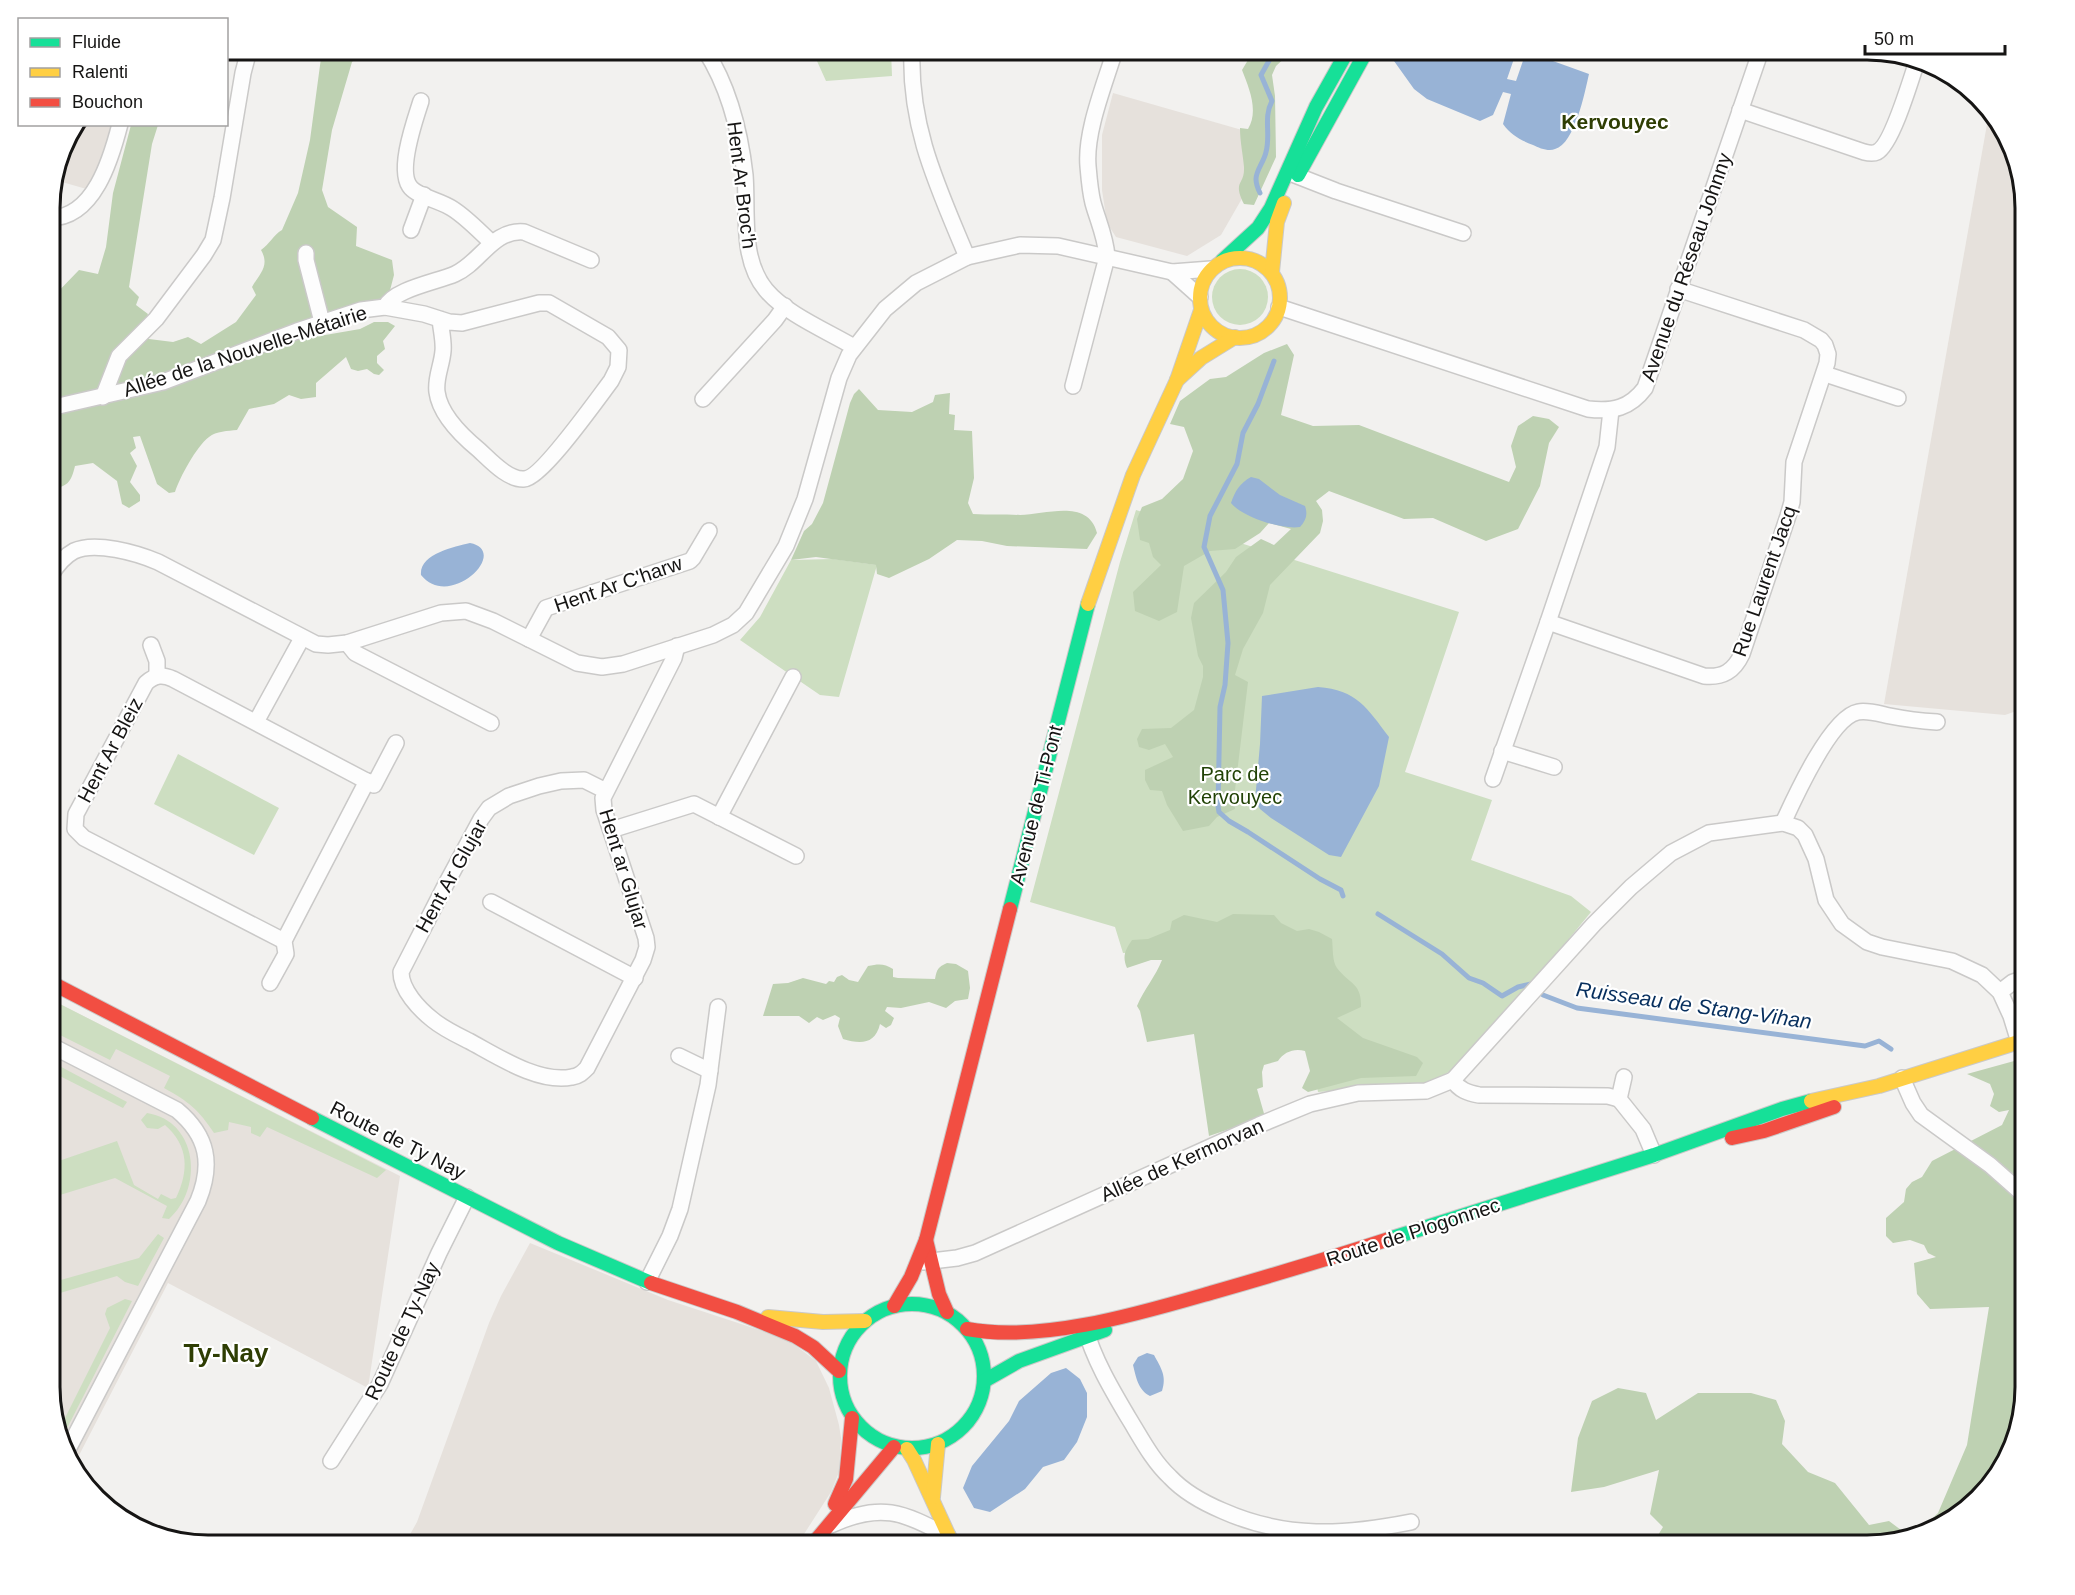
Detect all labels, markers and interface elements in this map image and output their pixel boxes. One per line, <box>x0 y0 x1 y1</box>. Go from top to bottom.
legend <box>18 18 228 126</box>
scale bar <box>1865 18 2004 56</box>
text: 50 m <box>1874 29 1914 49</box>
text: Fluide <box>72 32 121 52</box>
text: Ralenti <box>72 62 128 82</box>
text: Bouchon <box>72 92 143 112</box>
district label: Kervouyec <box>1561 110 1669 133</box>
street label: Hent Ar Broc'h <box>723 120 761 250</box>
street label: Avenue du Réseau Johnny <box>1637 150 1735 384</box>
street label: Allée de la Nouvelle-Métairie <box>121 301 369 401</box>
street label: Rue Laurent Jacq <box>1728 503 1800 659</box>
street label: Hent Ar C'harw <box>551 552 685 616</box>
street label: Hent Ar Bleiz <box>73 694 147 806</box>
street label: Avenue de Ti-Pont <box>1005 722 1067 887</box>
park label: Parc de Kervouyec <box>1188 763 1282 808</box>
street label: Hent ar Glujar <box>595 806 653 932</box>
street label: Hent Ar Glujar <box>411 815 491 936</box>
water label: Ruisseau de Stang-Vihan <box>1575 977 1813 1033</box>
street label: Route de Ty Nay <box>327 1096 469 1184</box>
street label: Allée de Kermorvan <box>1097 1114 1267 1206</box>
street label: Route de Plogonnec <box>1323 1194 1503 1270</box>
street label: Route de Ty-Nay <box>360 1259 444 1403</box>
district label: Ty-Nay <box>184 1338 269 1368</box>

